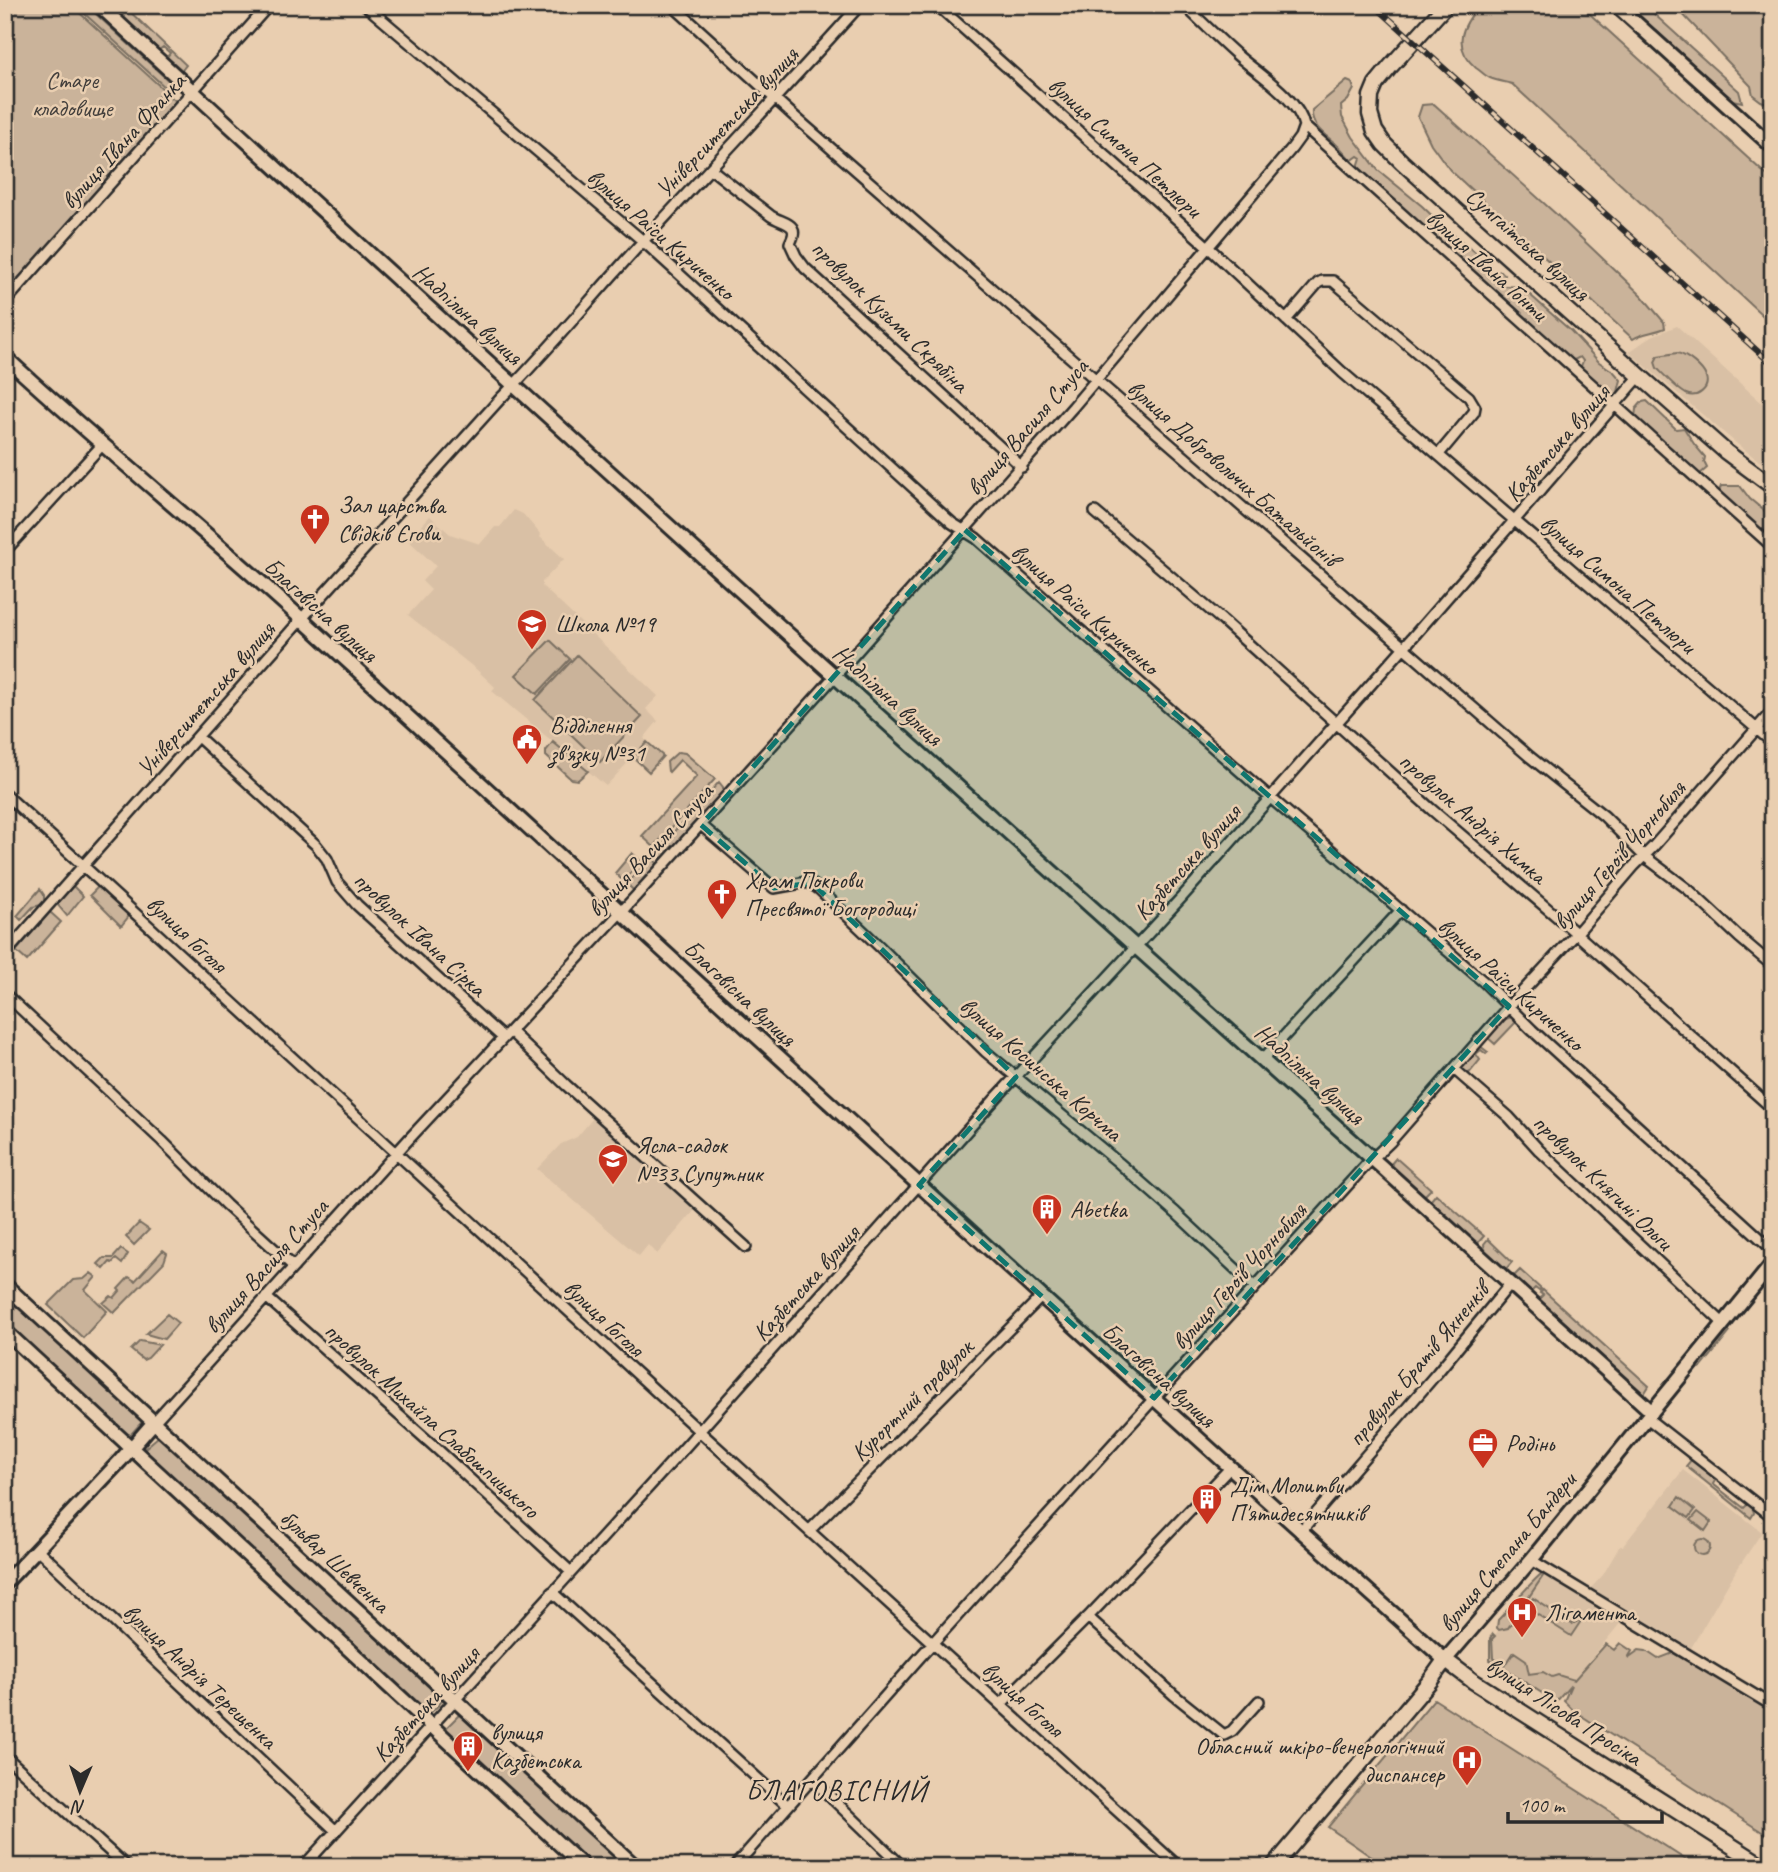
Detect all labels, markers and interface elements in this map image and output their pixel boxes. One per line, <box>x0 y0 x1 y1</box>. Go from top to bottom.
street label: Університетська вулиця <box>649 39 806 204</box>
park label: Старе кладовище <box>32 65 114 123</box>
street label: вулиця Івана Франка <box>54 66 193 215</box>
street label: вулиця Симона Петлюри <box>1042 70 1210 226</box>
street label: вулиця Раїси Кириченко <box>581 162 743 308</box>
street label: Сумгаїтська вулиця <box>1460 181 1597 308</box>
street label: вулиця Івана Гонти <box>1420 203 1555 329</box>
street label: провулок Кузьми Скрябіна <box>805 233 976 400</box>
street label: Надпільна вулиця <box>407 257 530 372</box>
street label: вулиця Василя Стуса <box>959 351 1096 502</box>
street label: вулиця Добровольчих Батальйонів <box>1121 373 1349 577</box>
street label: Казбетська вулиця <box>1498 377 1618 509</box>
place label: Зал царства Свідків Єгови <box>338 490 447 548</box>
church icon: Зал царства Свідків Єгови <box>298 502 332 546</box>
street label: вулиця Симона Петлюри <box>1534 508 1704 661</box>
street label: вулиця Раїси Кириченко <box>1005 537 1167 683</box>
street label: Благовісна вулиця <box>258 551 385 670</box>
school or university icon: Школа №19 <box>515 607 549 651</box>
place label: Школа №19 <box>555 609 657 639</box>
street label: Університетська вулиця <box>130 614 282 783</box>
street label: Надпільна вулиця <box>827 638 950 753</box>
place label: Відділення зв'язку №31 <box>547 710 646 769</box>
public building icon: Відділення зв'язку №31 <box>510 722 544 766</box>
street label: провулок Андрія Химка <box>1393 746 1555 892</box>
street label: вулиця Героїв Чорнобиля <box>1546 773 1693 936</box>
street label: вулиця Василя Стуса <box>581 776 720 923</box>
street label: Казбетська вулиця <box>1127 796 1249 927</box>
street label: провулок Івана Сірка <box>347 865 494 1004</box>
place label: Храм Покрови Пресвятої Богородиці <box>745 865 918 923</box>
church icon: Храм Покрови Пресвятої Богородиці <box>705 877 739 921</box>
street label: вулиця Гоголя <box>140 889 235 980</box>
street label: вулиця Раїси Кириченко <box>1432 911 1592 1059</box>
street label: Благовісна вулиця <box>677 933 803 1054</box>
street label: вулиця Косинська Корчма <box>954 990 1129 1149</box>
street label: Надпільна вулиця <box>1249 1017 1372 1132</box>
street label: провулок Княгині Ольги <box>1527 1107 1681 1258</box>
place label: Ясла-садок №33 Супутник <box>636 1130 764 1188</box>
school or university icon: Ясла-садок №33 Супутник <box>596 1142 630 1186</box>
street label: вулиця Василя Стуса <box>197 1191 335 1340</box>
building icon: Abetka <box>1030 1192 1064 1236</box>
place label: Abetka <box>1070 1194 1128 1224</box>
street label: вулиця Героїв Чорнобиля <box>1165 1195 1314 1356</box>
street label: Казбетська вулиця <box>746 1217 868 1348</box>
street label: провулок Братів Яхненків <box>1341 1272 1499 1452</box>
street label: вулиця Гоголя <box>557 1273 652 1364</box>
street label: провулок Михайла Слабошпицького <box>318 1315 547 1526</box>
street label: Благовісна вулиця <box>1096 1316 1223 1435</box>
street label: Курортний провулок <box>845 1331 981 1467</box>
office icon: Родінь <box>1466 1426 1500 1470</box>
place label: Родінь <box>1506 1428 1555 1458</box>
street label: вулиця Степана Бандери <box>1432 1464 1584 1638</box>
place label: Дім Молитви П'ятидесятників <box>1230 1470 1371 1528</box>
building icon: Дім Молитви П'ятидесятників <box>1190 1482 1224 1526</box>
street label: бульвар Шевченка <box>274 1503 397 1620</box>
hospital icon: Лігамента <box>1505 1595 1539 1639</box>
street label: вулиця Андрія Терещенка <box>117 1597 284 1756</box>
place label: Лігамента <box>1545 1597 1637 1627</box>
street label: Казбетська вулиця <box>366 1638 488 1769</box>
street label: вулиця Лісова Просіка <box>1481 1650 1649 1773</box>
street label: вулиця Гоголя <box>976 1654 1071 1745</box>
place label: вулиця Казбетська <box>491 1717 582 1776</box>
building icon: вулиця Казбетська <box>451 1729 485 1773</box>
place label: Обласний шкіро-венерологічний диспансер <box>1195 1731 1446 1789</box>
hospital icon: Обласний шкіро-венерологічний диспансер <box>1450 1743 1484 1787</box>
north arrow <box>46 1756 116 1826</box>
district label: БЛАГОВІСНИЙ <box>746 1773 931 1808</box>
scale bar <box>1508 1781 1662 1825</box>
text: 100 m <box>1519 1792 1566 1818</box>
text: N <box>70 1795 86 1819</box>

